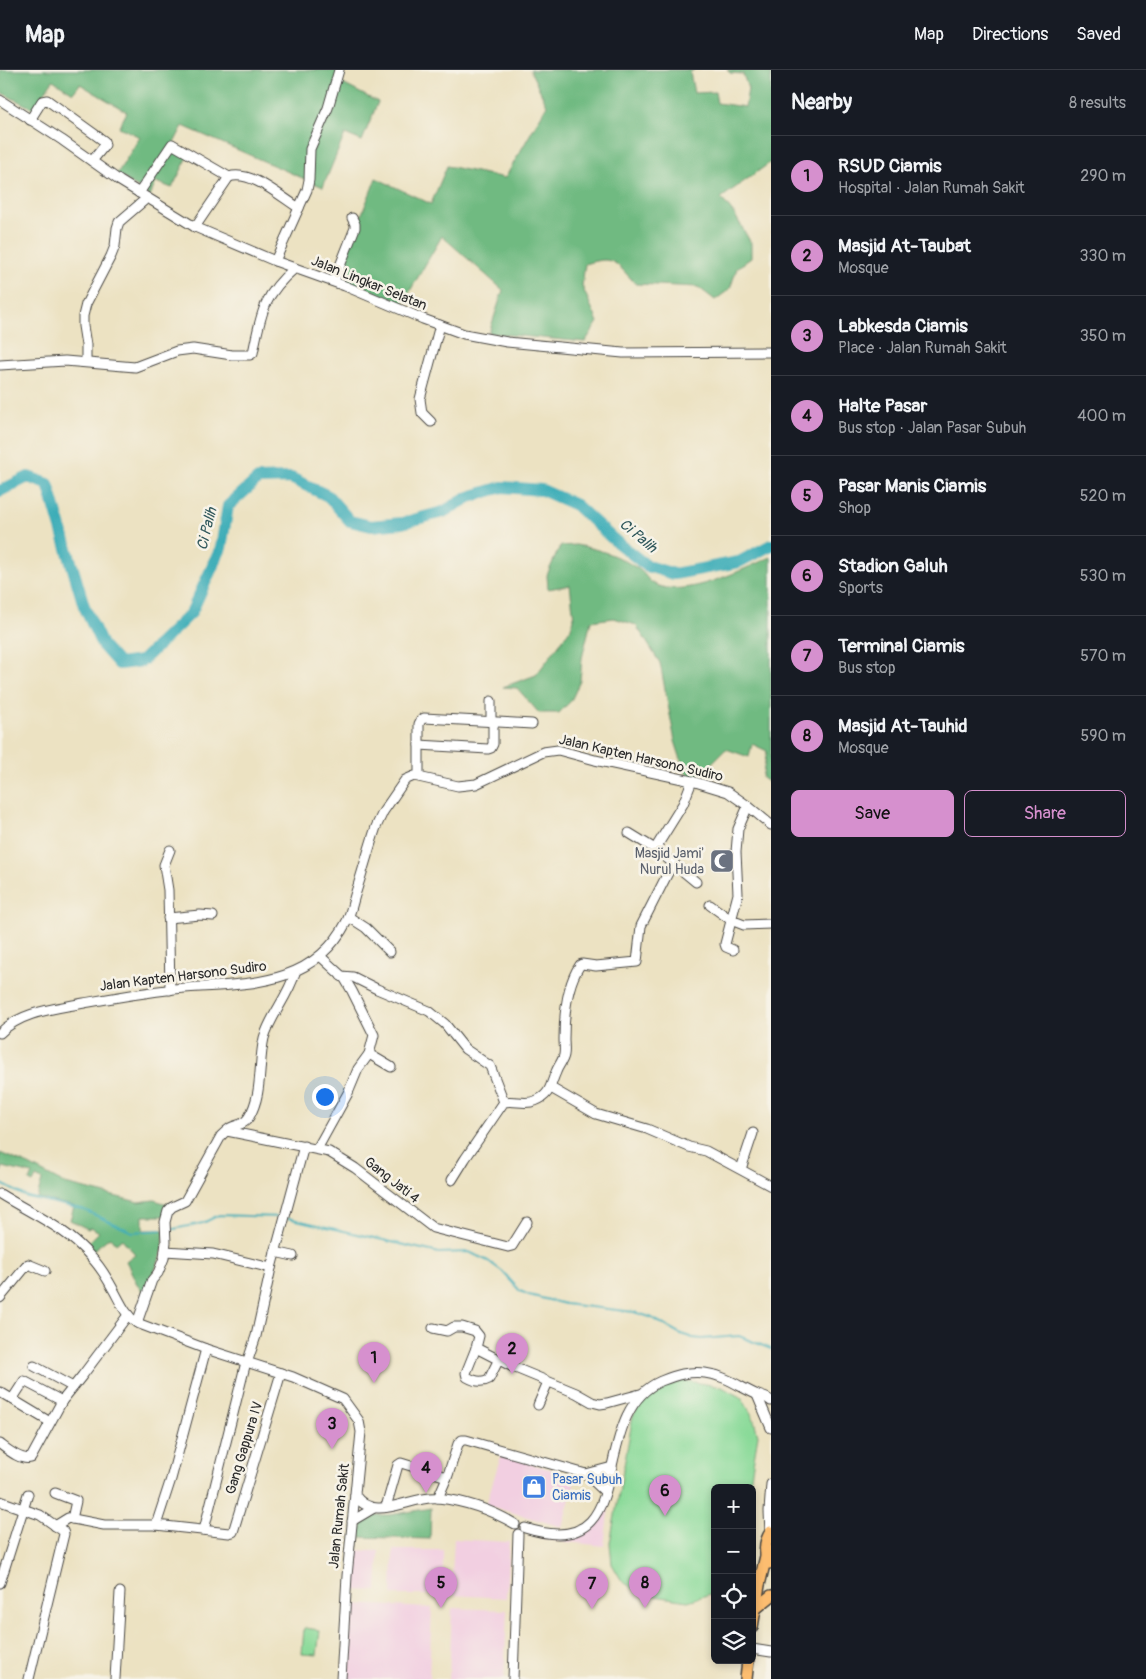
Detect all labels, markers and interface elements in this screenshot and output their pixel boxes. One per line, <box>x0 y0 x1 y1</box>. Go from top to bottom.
text: Map <box>25 20 65 49</box>
text: Map <box>914 23 944 46</box>
text: Directions <box>972 23 1048 46</box>
text: Saved <box>1076 23 1121 46</box>
text: Nearby <box>791 89 852 116</box>
text: 8 results <box>1069 93 1126 113</box>
text: RSUD Ciamis <box>838 154 941 178</box>
text: 1 <box>804 166 810 186</box>
text: 290 m <box>1080 166 1126 186</box>
text: Hospital · Jalan Rumah Sakit <box>838 178 1025 198</box>
text: Masjid At-Taubat <box>838 234 971 258</box>
text: 2 <box>803 246 811 266</box>
text: 330 m <box>1080 246 1126 266</box>
street label: Jalan Lingkar Selatan <box>309 252 429 314</box>
text: Mosque <box>838 258 889 278</box>
text: Labkesda Ciamis <box>838 314 968 338</box>
text: 3 <box>803 326 811 346</box>
text: 350 m <box>1080 326 1126 346</box>
text: Place · Jalan Rumah Sakit <box>838 338 1007 358</box>
text: Halte Pasar <box>838 394 927 418</box>
text: 4 <box>802 406 812 426</box>
text: 400 m <box>1077 406 1126 426</box>
text: Bus stop · Jalan Pasar Subuh <box>838 418 1026 438</box>
text: Pasar Manis Ciamis <box>838 474 986 498</box>
text: 5 <box>803 486 811 506</box>
text: 520 m <box>1080 486 1126 506</box>
text: Shop <box>838 498 871 518</box>
water label: Ci Palih <box>193 505 222 552</box>
water label: Ci Palih <box>615 515 661 558</box>
text: Stadion Galuh <box>838 554 948 578</box>
text: 6 <box>802 566 812 586</box>
text: 530 m <box>1080 566 1126 586</box>
text: Sports <box>838 578 883 598</box>
text: Terminal Ciamis <box>838 634 965 658</box>
text: 7 <box>803 646 811 666</box>
text: 570 m <box>1080 646 1126 666</box>
text: Bus stop <box>838 658 896 678</box>
text: Masjid At-Tauhid <box>838 714 968 738</box>
text: 8 <box>803 726 811 746</box>
text: 590 m <box>1080 726 1126 746</box>
street label: Jalan Kapten Harsono Sudiro <box>557 731 725 785</box>
text: Mosque <box>838 738 889 758</box>
button: Save <box>791 790 954 837</box>
button: Share <box>964 790 1126 837</box>
place label: Masjid Jami' Nurul Huda <box>635 845 704 878</box>
mosque icon: Masjid Jami' Nurul Huda <box>709 848 735 874</box>
street label: Jalan Kapten Harsono Sudiro <box>99 957 268 995</box>
your location <box>312 1084 338 1110</box>
street label: Gang Jati 4 <box>361 1153 423 1207</box>
pin: 2 <box>496 1333 528 1374</box>
pin: 1 <box>358 1342 390 1383</box>
street label: Gang Gappura IV <box>222 1399 266 1497</box>
pin: 3 <box>316 1408 348 1449</box>
pin: 4 <box>410 1452 442 1493</box>
street label: Jalan Rumah Sakit <box>325 1462 353 1569</box>
place label: Pasar Subuh Ciamis <box>552 1471 622 1504</box>
shop icon: Pasar Subuh Ciamis <box>521 1474 547 1500</box>
pin: 6 <box>649 1475 681 1516</box>
map controls <box>711 1484 756 1664</box>
button: + <box>711 1484 756 1529</box>
button: − <box>711 1529 756 1574</box>
pin: 5 <box>425 1567 457 1608</box>
pin: 8 <box>629 1567 661 1608</box>
pin: 7 <box>576 1568 608 1609</box>
button: locate <box>711 1574 756 1619</box>
button: layers <box>711 1619 756 1664</box>

